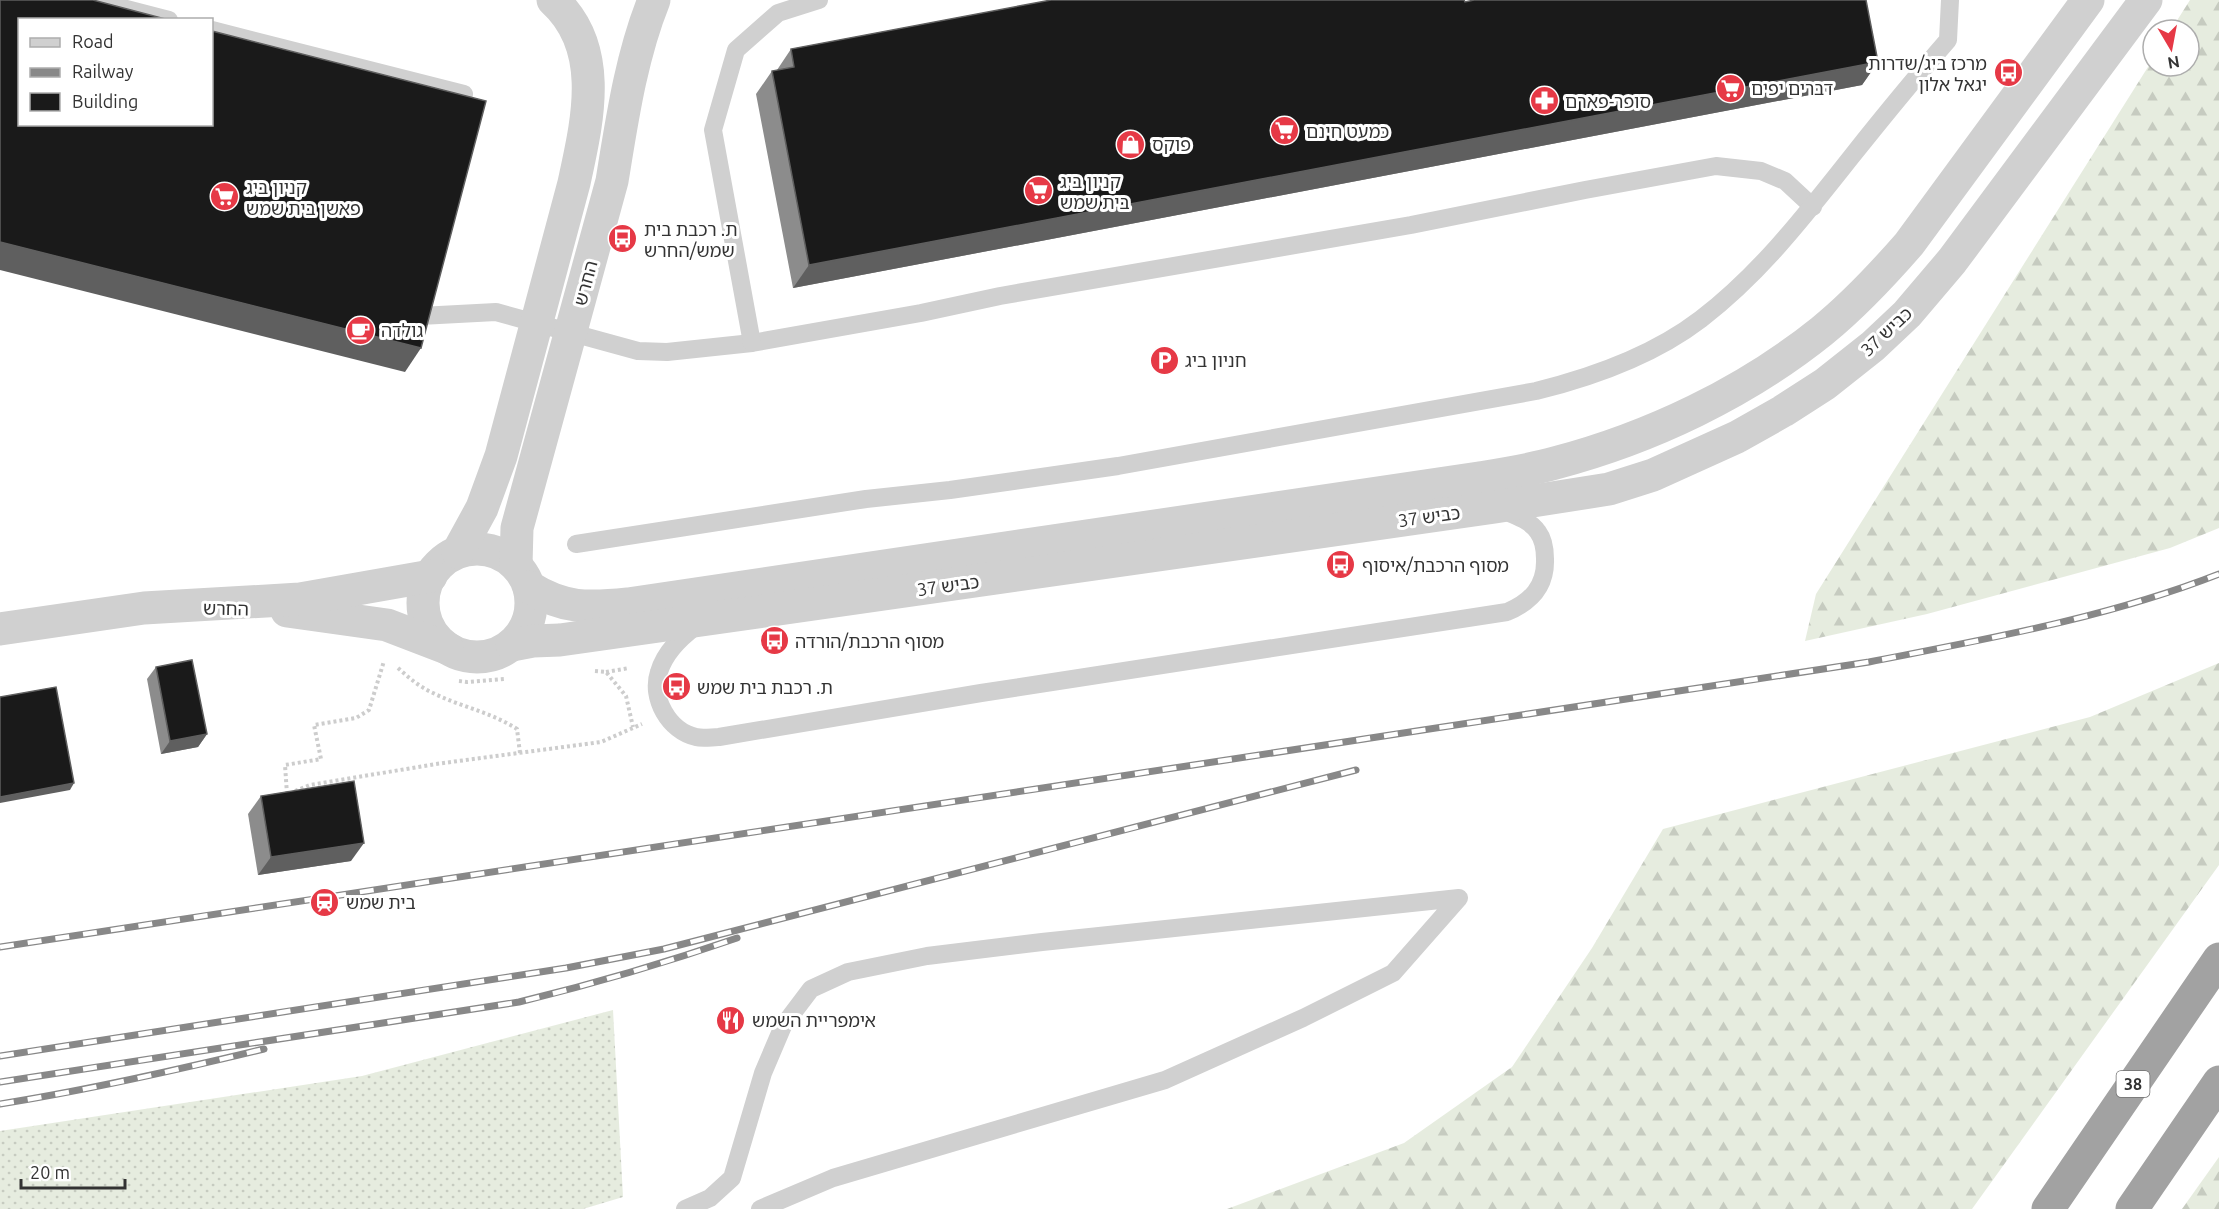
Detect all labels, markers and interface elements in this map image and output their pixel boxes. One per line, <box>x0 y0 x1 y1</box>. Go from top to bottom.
legend <box>18 18 213 126</box>
north arrow <box>2141 18 2201 78</box>
text: Road <box>72 31 114 51</box>
place label: מרכז ביג/שדרות יגאל אלון <box>1868 53 1987 94</box>
text: N <box>2166 53 2181 73</box>
bus stop icon: מרכז ביג/שדרות יגאל אלון <box>1992 57 2024 89</box>
text: Railway <box>72 61 134 81</box>
supermarket icon: דברים יפים <box>1714 72 1746 104</box>
place label: דברים יפים <box>1751 78 1834 98</box>
pharmacy icon: סופר-פארם <box>1528 85 1560 117</box>
text: Building <box>72 91 138 111</box>
place label: סופר-פארם <box>1565 91 1651 111</box>
supermarket icon: כמעט חינם <box>1269 115 1301 147</box>
place label: כמעט חינם <box>1306 121 1389 141</box>
shop icon: פוקס <box>1115 128 1147 160</box>
place label: פוקס <box>1152 134 1191 154</box>
place label: קניון ביג בית שמש <box>1060 171 1130 212</box>
supermarket icon: קניון ביג בית שמש <box>1023 175 1055 207</box>
place label: קניון ביג פאשן בית שמש <box>246 177 361 218</box>
supermarket icon: קניון ביג פאשן בית שמש <box>209 181 241 213</box>
place label: ת. רכבת בית שמש/החרש <box>644 219 738 260</box>
bus stop icon: ת. רכבת בית שמש/החרש <box>607 223 639 255</box>
street label: החרש <box>569 258 601 308</box>
street label: כביש 37 <box>1856 302 1916 360</box>
cafe icon: גולדה <box>344 314 376 346</box>
place label: גולדה <box>381 320 423 340</box>
parking icon: חניון ביג <box>1148 344 1180 376</box>
place label: חניון ביג <box>1185 350 1247 370</box>
street label: כביש 37 <box>1397 502 1461 530</box>
bus stop icon: מסוף הרכבת/איסוף <box>1325 549 1357 581</box>
place label: מסוף הרכבת/איסוף <box>1362 555 1509 575</box>
street label: כביש 37 <box>916 571 980 599</box>
street label: החרש <box>203 598 249 618</box>
bus stop icon: מסוף הרכבת/הורדה <box>758 625 790 657</box>
place label: מסוף הרכבת/הורדה <box>795 631 944 651</box>
bus stop icon: ת. רכבת בית שמש <box>660 671 692 703</box>
place label: ת. רכבת בית שמש <box>697 677 833 697</box>
station icon: בית שמש <box>309 886 341 918</box>
place label: בית שמש <box>346 892 416 912</box>
restaurant icon: אימפריית השמש <box>715 1004 747 1036</box>
place label: אימפריית השמש <box>752 1010 876 1030</box>
road number: 38 <box>2116 1071 2150 1097</box>
scale bar <box>21 1152 124 1190</box>
text: 20 m <box>30 1162 70 1182</box>

